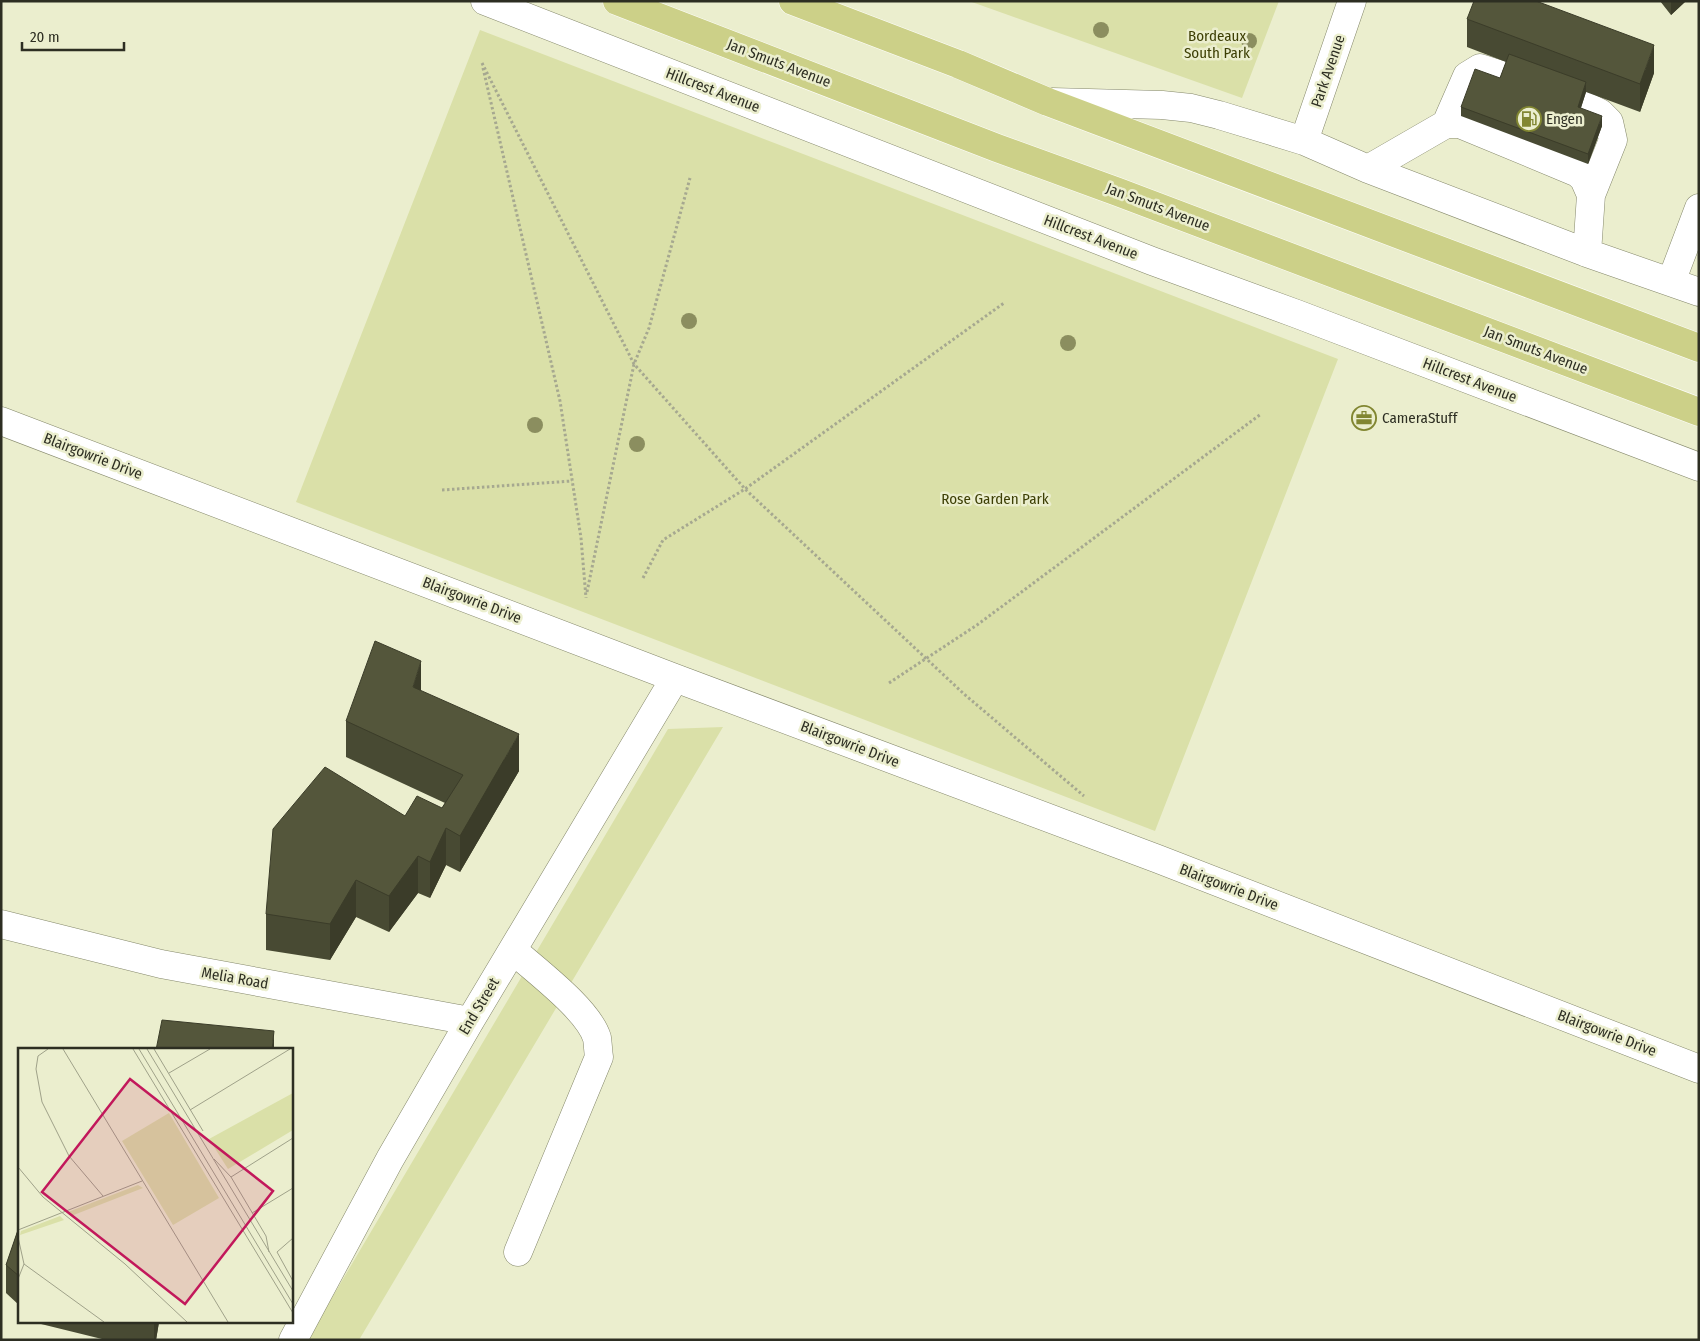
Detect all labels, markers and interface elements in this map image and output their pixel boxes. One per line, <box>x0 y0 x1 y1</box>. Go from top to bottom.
scale bar <box>22 20 125 52</box>
park label: Bordeaux South Park <box>1184 27 1250 62</box>
text: 20 m <box>30 28 60 46</box>
street label: Park Avenue <box>1307 32 1349 110</box>
street label: Jan Smuts Avenue <box>725 35 833 91</box>
street label: Hillcrest Avenue <box>663 64 763 116</box>
fuel station icon: Engen <box>1516 106 1542 132</box>
place label: Engen <box>1546 110 1583 128</box>
street label: Jan Smuts Avenue <box>1104 179 1212 235</box>
street label: Hillcrest Avenue <box>1041 211 1141 263</box>
street label: Jan Smuts Avenue <box>1482 322 1590 378</box>
street label: Hillcrest Avenue <box>1420 354 1520 406</box>
office icon: CameraStuff <box>1351 405 1377 431</box>
place label: CameraStuff <box>1382 409 1459 427</box>
street label: Blairgowrie Drive <box>41 429 145 483</box>
park label: Rose Garden Park <box>941 490 1049 508</box>
street label: Blairgowrie Drive <box>420 573 524 627</box>
street label: Blairgowrie Drive <box>798 717 902 771</box>
street label: Blairgowrie Drive <box>1177 860 1281 914</box>
street label: Melia Road <box>200 963 270 993</box>
street label: End Street <box>455 974 503 1038</box>
street label: Blairgowrie Drive <box>1555 1006 1659 1060</box>
inset map <box>18 1048 292 1324</box>

